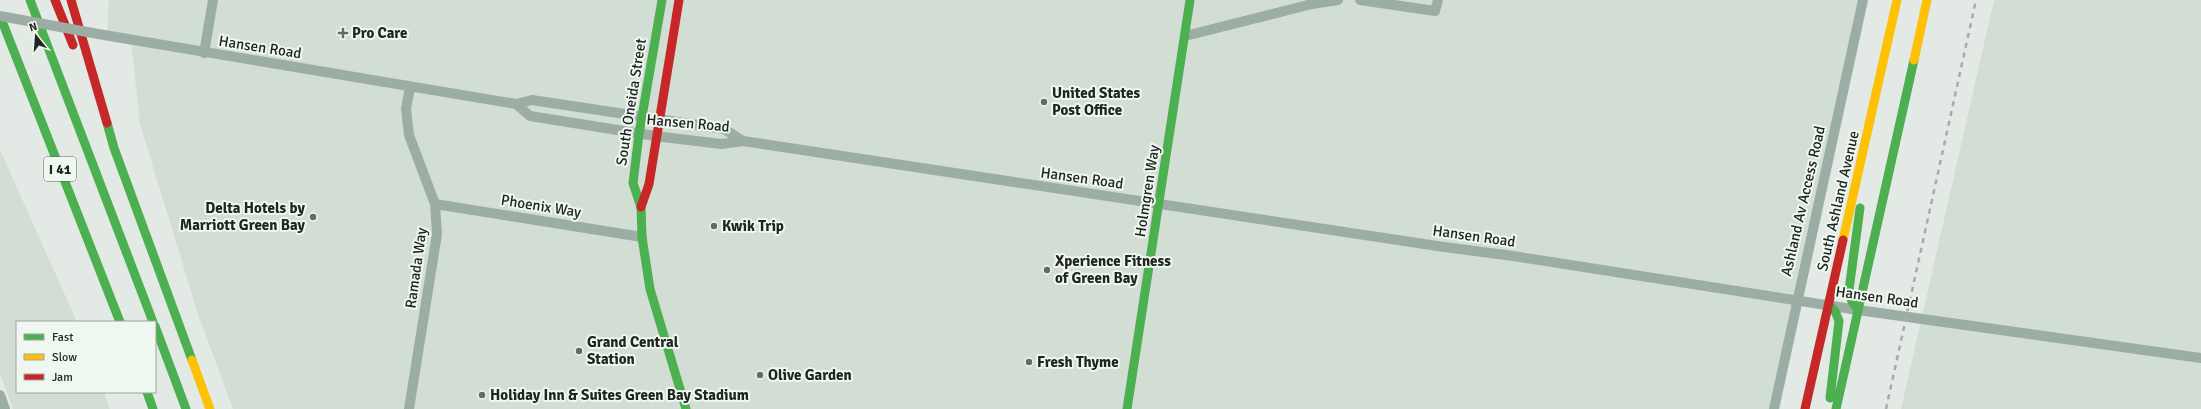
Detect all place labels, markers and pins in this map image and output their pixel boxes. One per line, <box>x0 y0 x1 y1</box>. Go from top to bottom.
place label: Pro Care <box>352 24 408 42</box>
marker: Pro Care <box>337 27 349 39</box>
place label: United States Post Office <box>1052 84 1141 119</box>
marker: United States Post Office <box>1039 97 1049 107</box>
place label: Delta Hotels by Marriott Green Bay <box>180 199 306 234</box>
marker: Delta Hotels by Marriott Green Bay <box>308 212 318 222</box>
place label: Kwik Trip <box>722 217 784 235</box>
marker: Kwik Trip <box>709 221 719 231</box>
place label: Xperience Fitness of Green Bay <box>1055 252 1171 287</box>
marker: Xperience Fitness of Green Bay <box>1042 265 1052 275</box>
place label: Grand Central Station <box>587 333 679 368</box>
marker: Grand Central Station <box>574 346 584 356</box>
place label: Fresh Thyme <box>1037 353 1119 371</box>
marker: Fresh Thyme <box>1024 357 1034 367</box>
place label: Olive Garden <box>768 366 852 384</box>
marker: Olive Garden <box>755 370 765 380</box>
place label: Holiday Inn & Suites Green Bay Stadium <box>490 386 749 404</box>
marker: Holiday Inn & Suites Green Bay Stadium <box>477 390 487 400</box>

